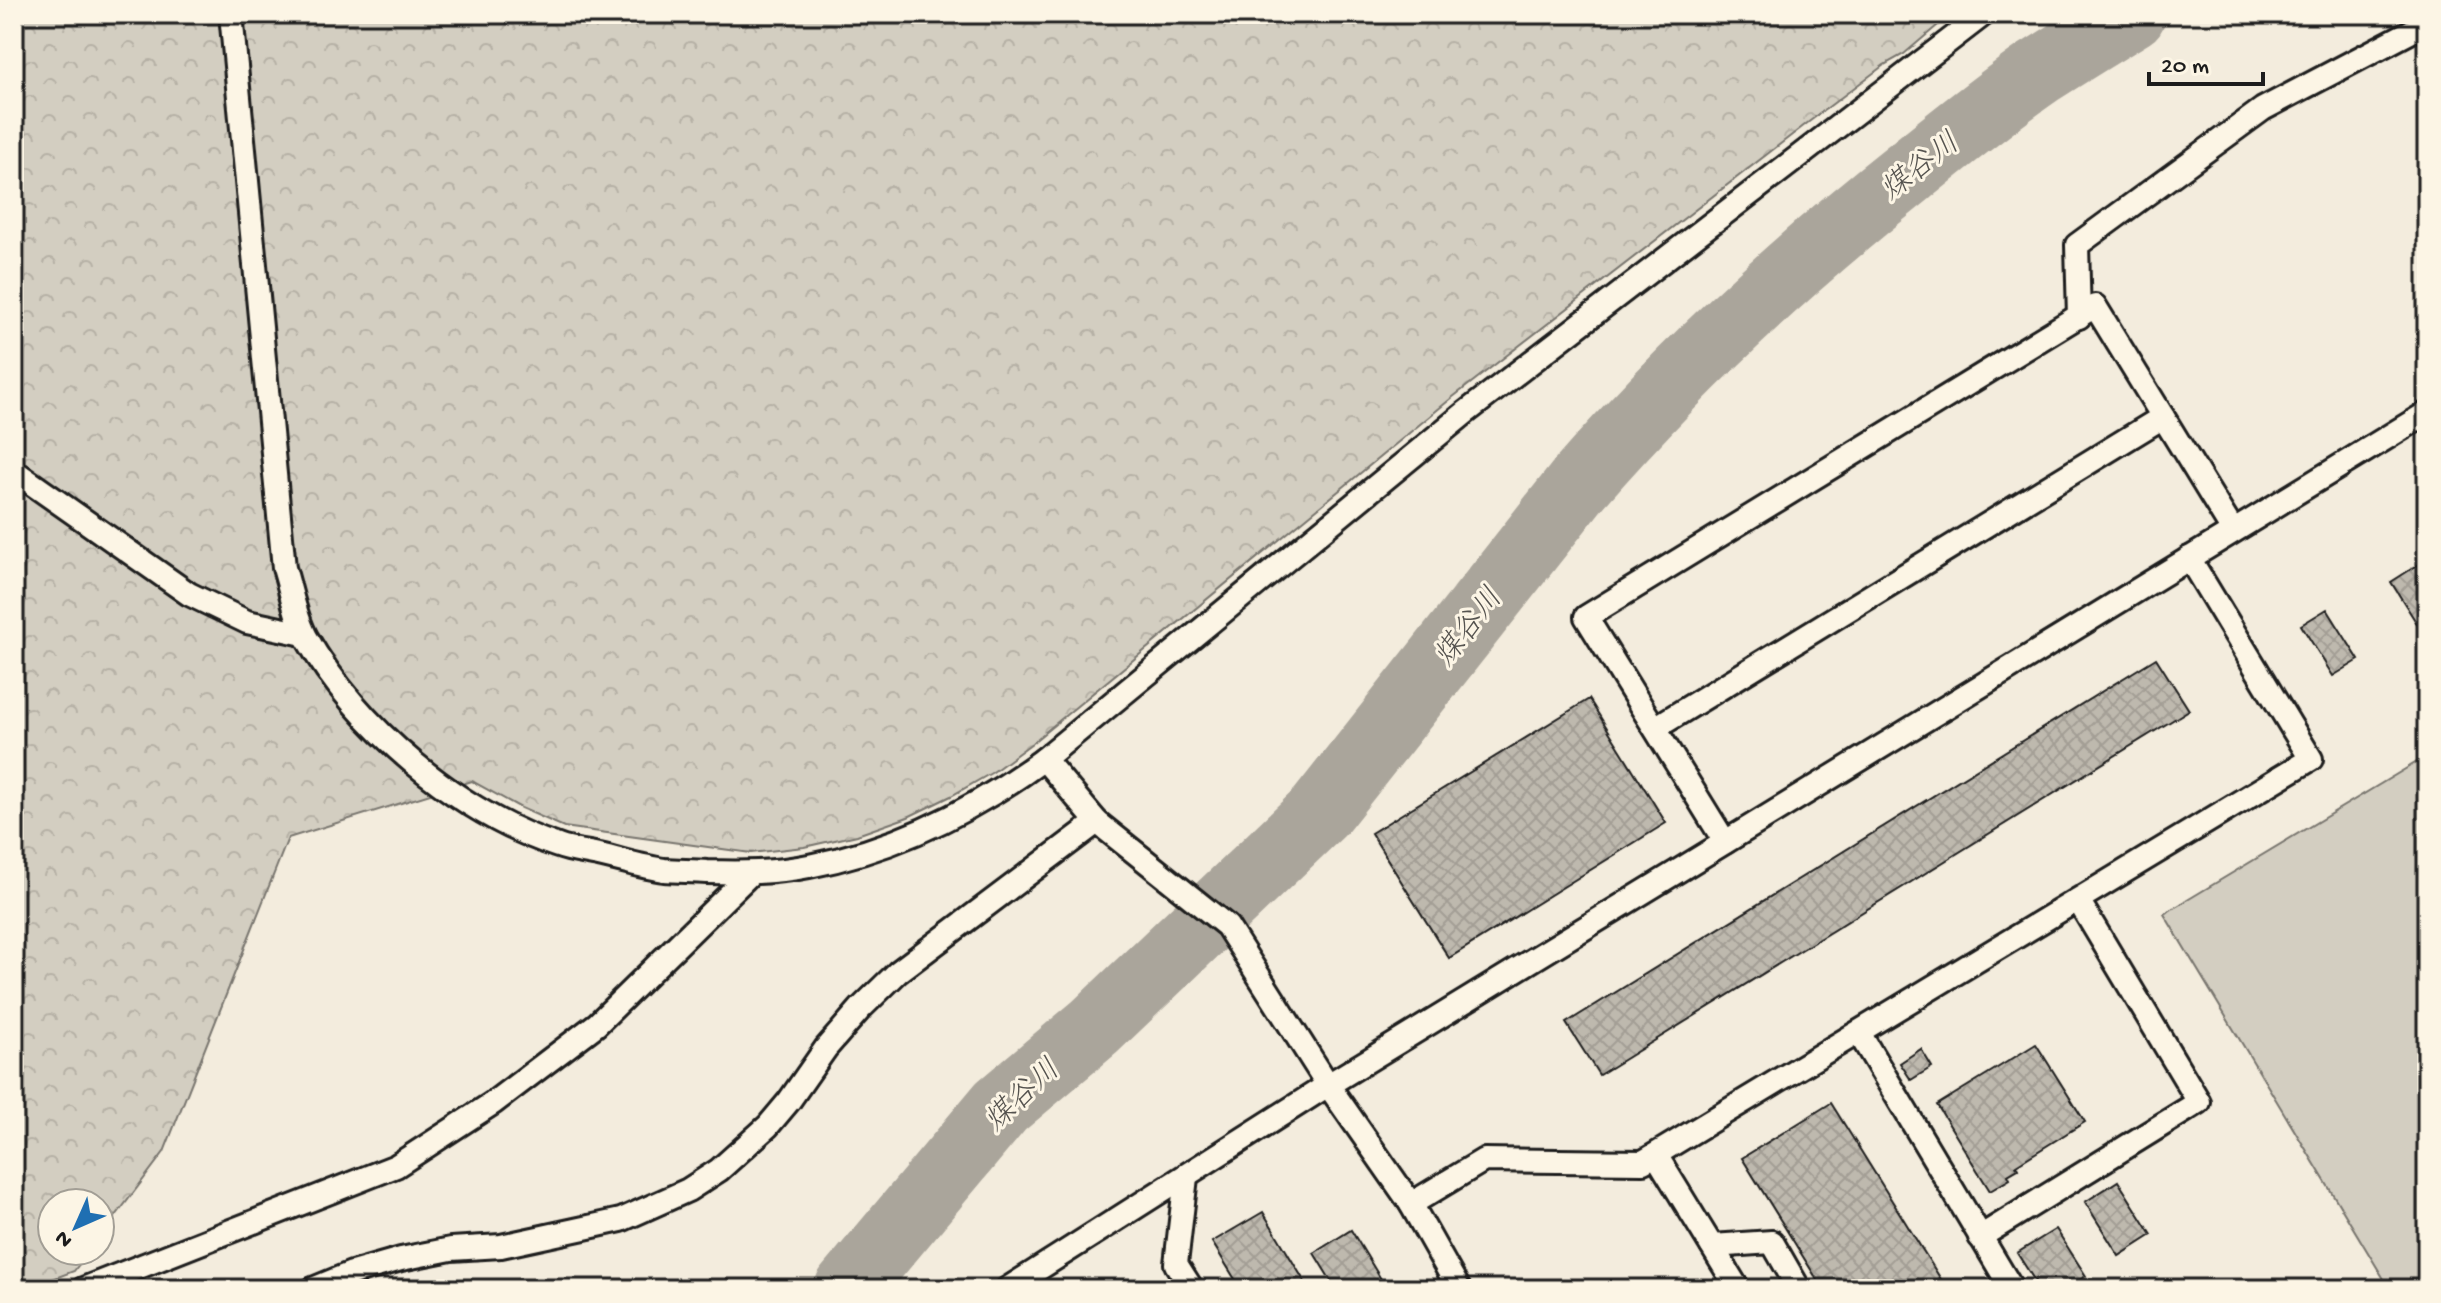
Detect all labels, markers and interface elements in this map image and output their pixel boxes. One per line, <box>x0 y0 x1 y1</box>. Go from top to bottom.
scale bar <box>2149 36 2263 86</box>
text: 20 m <box>2161 53 2209 82</box>
water label: 煤谷川 <box>1874 125 1968 210</box>
water label: 煤谷川 <box>1427 581 1512 675</box>
water label: 煤谷川 <box>978 1052 1069 1141</box>
north arrow <box>36 1187 116 1267</box>
text: N <box>50 1224 79 1253</box>

